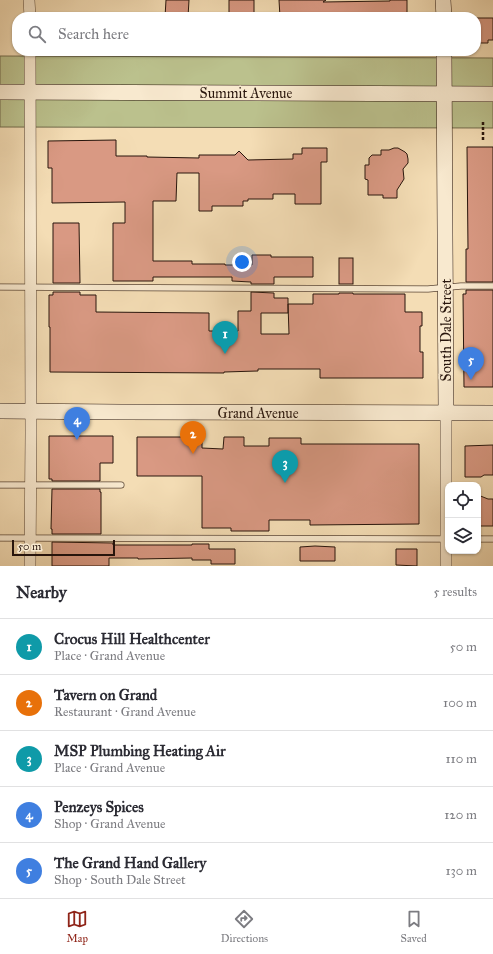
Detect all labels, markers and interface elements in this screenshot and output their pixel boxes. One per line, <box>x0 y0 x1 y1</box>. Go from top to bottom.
search box <box>12 12 481 56</box>
icon: search <box>26 23 48 45</box>
text: Search here <box>58 25 129 43</box>
street label: Summit Avenue <box>200 85 293 102</box>
your location <box>232 252 252 272</box>
street label: South Dale Street <box>438 279 455 381</box>
pin: 1 <box>212 321 238 354</box>
pin: 5 <box>458 347 484 380</box>
street label: Grand Avenue <box>217 405 299 422</box>
pin: 4 <box>64 407 90 440</box>
pin: 2 <box>180 421 206 454</box>
pin: 3 <box>272 450 298 483</box>
map controls <box>445 482 481 554</box>
button: locate <box>445 482 481 518</box>
button: layers <box>445 518 481 554</box>
scale bar <box>12 538 115 557</box>
text: 50 m <box>18 540 41 553</box>
text: Nearby <box>16 582 67 603</box>
text: 5 results <box>433 584 477 600</box>
text: Crocus Hill Healthcenter <box>54 630 210 648</box>
text: 1 <box>26 639 32 655</box>
text: 50 m <box>450 639 477 655</box>
text: Place · Grand Avenue <box>54 648 165 664</box>
text: Tavern on Grand <box>54 686 157 704</box>
text: 2 <box>26 695 32 711</box>
text: 100 m <box>443 695 477 711</box>
text: Restaurant · Grand Avenue <box>54 704 196 720</box>
text: MSP Plumbing Heating Air <box>54 742 226 760</box>
text: 3 <box>26 751 32 767</box>
text: 110 m <box>445 751 477 767</box>
text: Place · Grand Avenue <box>54 760 165 776</box>
text: Penzeys Spices <box>54 798 144 816</box>
text: 4 <box>25 807 33 823</box>
text: 120 m <box>444 807 477 823</box>
text: Shop · Grand Avenue <box>54 816 166 832</box>
text: The Grand Hand Gallery <box>54 854 206 872</box>
text: 5 <box>26 863 32 879</box>
text: 130 m <box>445 863 477 879</box>
text: Shop · South Dale Street <box>54 872 186 888</box>
tab: Map <box>66 908 88 945</box>
tab: Directions <box>221 908 268 945</box>
tab: Saved <box>401 908 427 945</box>

